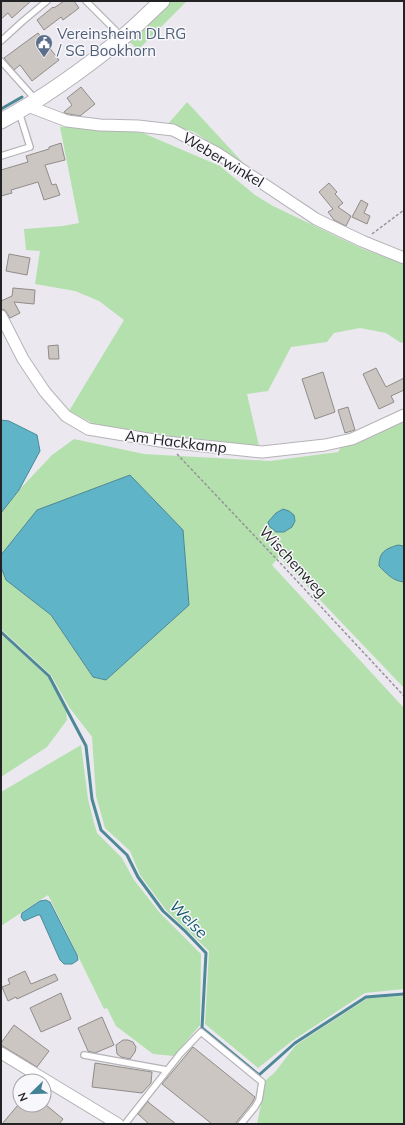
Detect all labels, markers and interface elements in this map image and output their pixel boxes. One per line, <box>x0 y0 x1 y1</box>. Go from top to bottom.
place label: Vereinsheim DLRG / SG Bookhorn <box>56 24 186 60</box>
public building icon: Vereinsheim DLRG / SG Bookhorn <box>34 33 54 58</box>
street label: Weberwinkel <box>179 128 267 191</box>
street label: Am Hackkamp <box>124 426 228 457</box>
street label: Wischenweg <box>255 522 331 601</box>
water label: Welse <box>166 896 213 943</box>
north arrow <box>12 1073 52 1113</box>
text: N <box>15 1090 31 1103</box>

